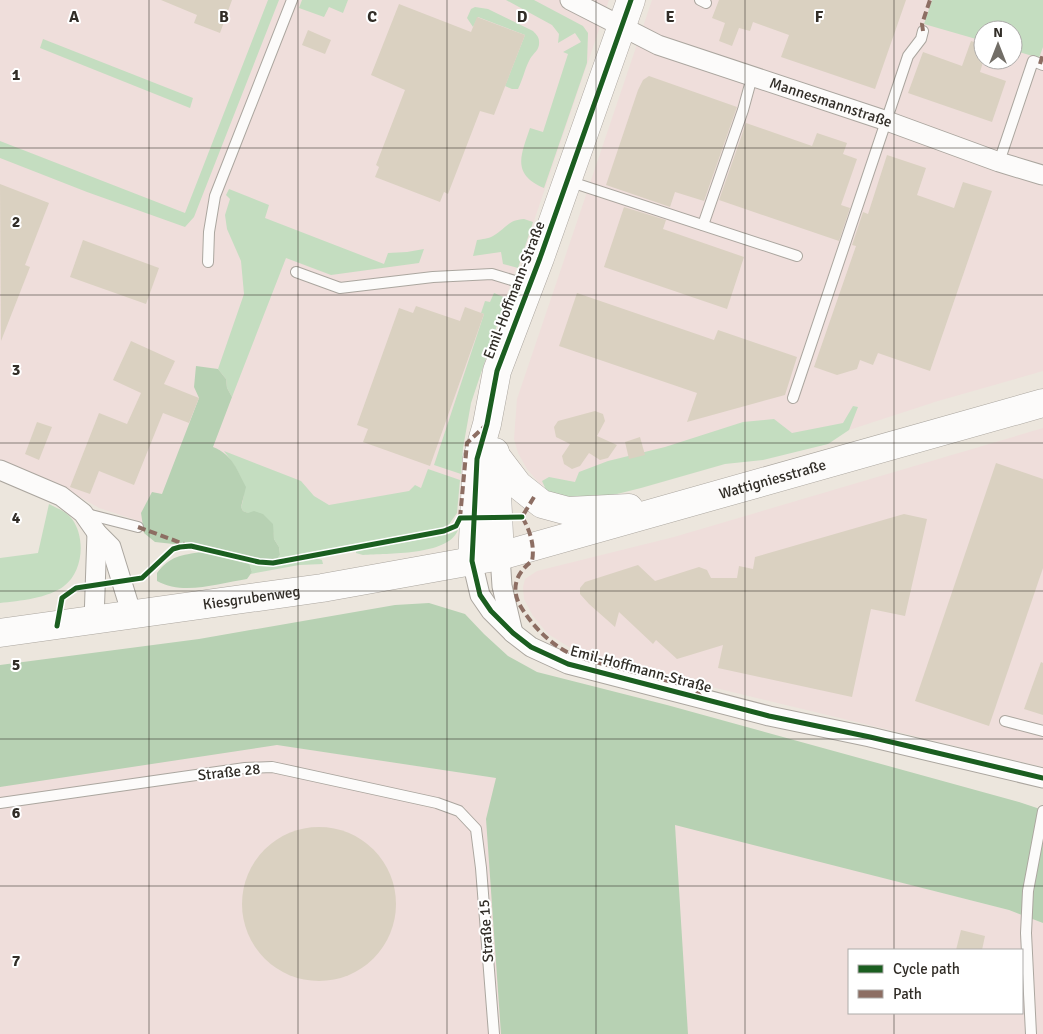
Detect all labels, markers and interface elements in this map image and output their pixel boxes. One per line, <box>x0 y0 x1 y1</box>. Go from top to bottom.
text: A <box>69 7 80 27</box>
text: B <box>219 7 229 27</box>
text: C <box>367 7 377 27</box>
text: D <box>517 7 528 27</box>
text: E <box>665 7 675 27</box>
text: F <box>815 7 824 27</box>
north arrow <box>973 20 1023 70</box>
text: N <box>993 24 1003 41</box>
text: 1 <box>12 65 21 85</box>
street label: Mannesmannstraße <box>767 74 895 131</box>
text: 2 <box>12 212 20 232</box>
street label: Emil-Hoffmann-Straße <box>479 219 549 361</box>
text: 3 <box>12 360 20 380</box>
street label: Wattigniesstraße <box>717 456 828 503</box>
text: 4 <box>12 508 21 528</box>
street label: Kiesgrubenweg <box>202 582 302 614</box>
street label: Emil-Hoffmann-Straße <box>568 641 714 697</box>
text: 5 <box>12 655 20 675</box>
street label: Straße 28 <box>197 760 261 784</box>
text: 6 <box>12 803 21 823</box>
street label: Straße 15 <box>475 899 497 963</box>
legend <box>848 949 1023 1014</box>
text: 7 <box>12 951 21 971</box>
text: Cycle path <box>893 960 960 978</box>
text: Path <box>893 985 922 1003</box>

